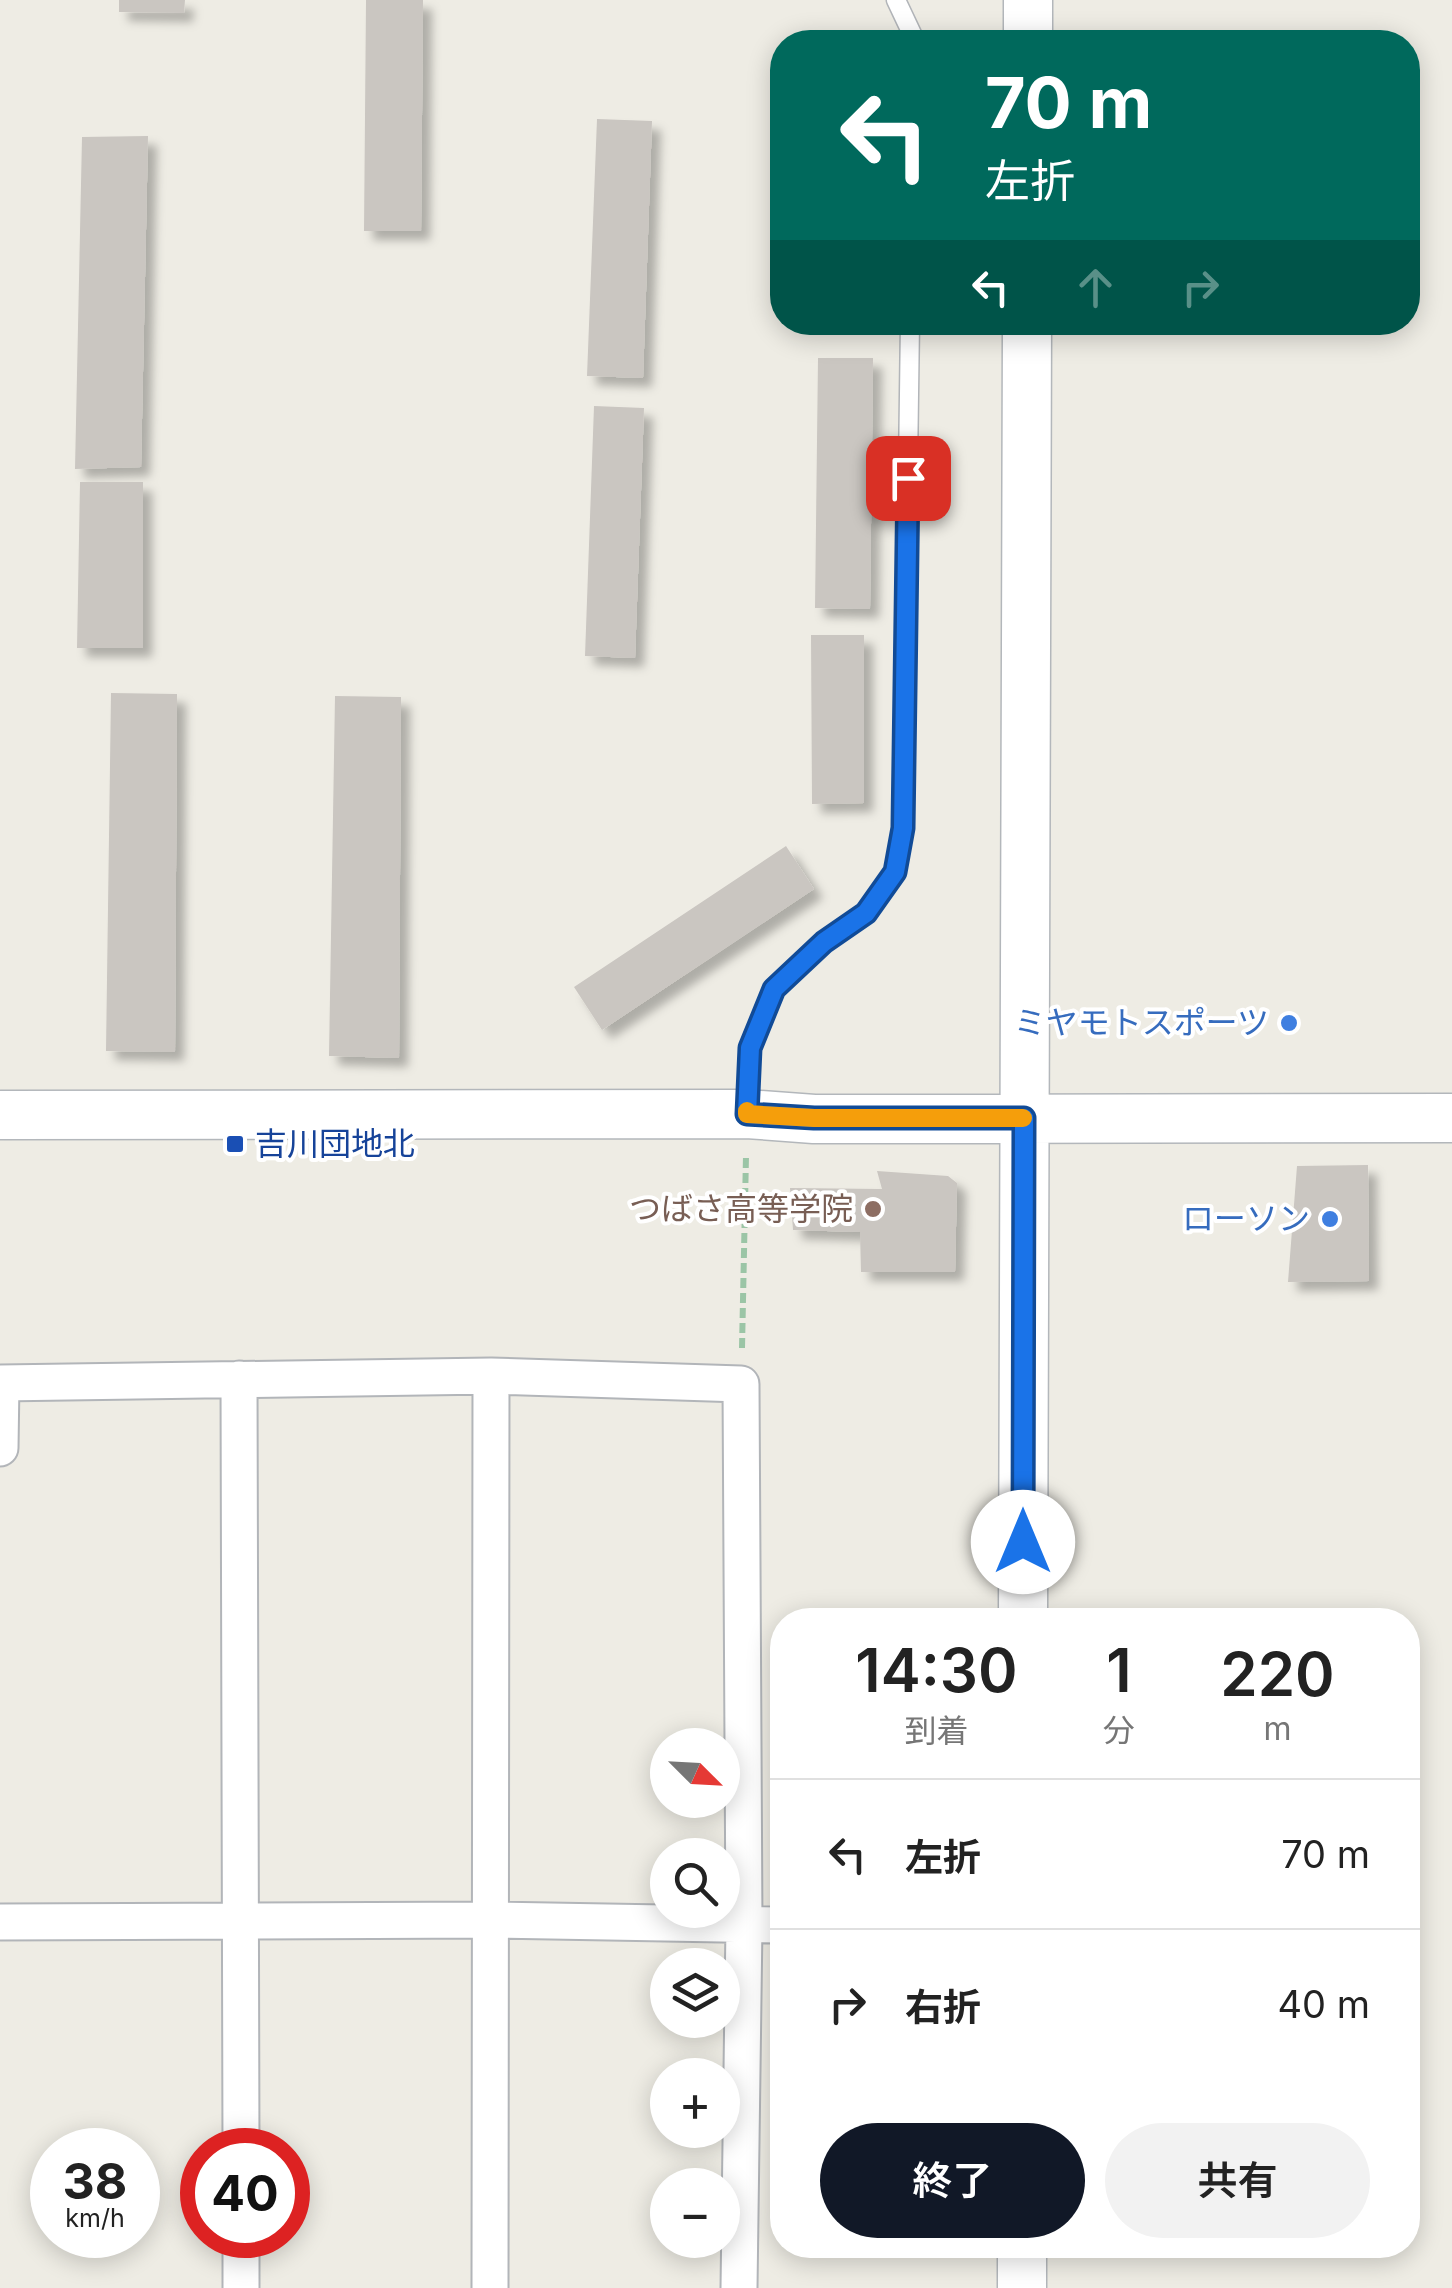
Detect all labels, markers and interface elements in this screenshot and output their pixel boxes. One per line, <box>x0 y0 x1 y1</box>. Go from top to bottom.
text: 70 m <box>985 60 1152 145</box>
icon: left <box>820 70 950 200</box>
text: 左折 <box>985 153 1075 208</box>
icon: left <box>963 260 1018 315</box>
icon: ahead <box>1068 260 1123 315</box>
icon: right <box>1173 260 1228 315</box>
pin <box>866 436 951 521</box>
icon: arrive <box>881 451 936 506</box>
place label: ミヤモトスポーツ <box>1014 1003 1269 1042</box>
marker: ミヤモトスポーツ <box>1278 1012 1300 1034</box>
place label: 吉川団地北 <box>255 1124 415 1163</box>
marker: 吉川団地北 <box>224 1133 246 1155</box>
place label: つばさ高等学院 <box>629 1189 853 1228</box>
marker: つばさ高等学院 <box>862 1198 884 1220</box>
place label: ローソン <box>1182 1199 1310 1238</box>
marker: ローソン <box>1319 1208 1341 1230</box>
position arrow <box>971 1490 1075 1594</box>
text: 14:30 <box>855 1634 1018 1706</box>
text: 1 <box>1106 1634 1132 1706</box>
text: 220 <box>1220 1638 1335 1710</box>
text: m <box>1263 1709 1291 1748</box>
text: 到着 <box>904 1711 968 1750</box>
text: 分 <box>1103 1711 1135 1750</box>
north arrow <box>650 1728 740 1818</box>
map controls <box>650 1728 740 2258</box>
icon: left <box>820 1827 875 1882</box>
text: 70 m <box>1281 1831 1370 1877</box>
text: 左折 <box>905 1834 981 1880</box>
button: search <box>650 1838 740 1928</box>
button: layers <box>650 1948 740 2038</box>
icon: right <box>820 1977 875 2032</box>
text: 40 m <box>1278 1981 1370 2027</box>
text: 右折 <box>905 1984 981 2030</box>
button: + <box>650 2058 740 2148</box>
button: 終了 <box>820 2123 1085 2238</box>
button: 共有 <box>1105 2123 1370 2238</box>
speed limit sign: 40 <box>180 2128 310 2258</box>
text: 38 <box>63 2151 127 2211</box>
button: − <box>650 2168 740 2258</box>
text: km/h <box>65 2203 125 2233</box>

